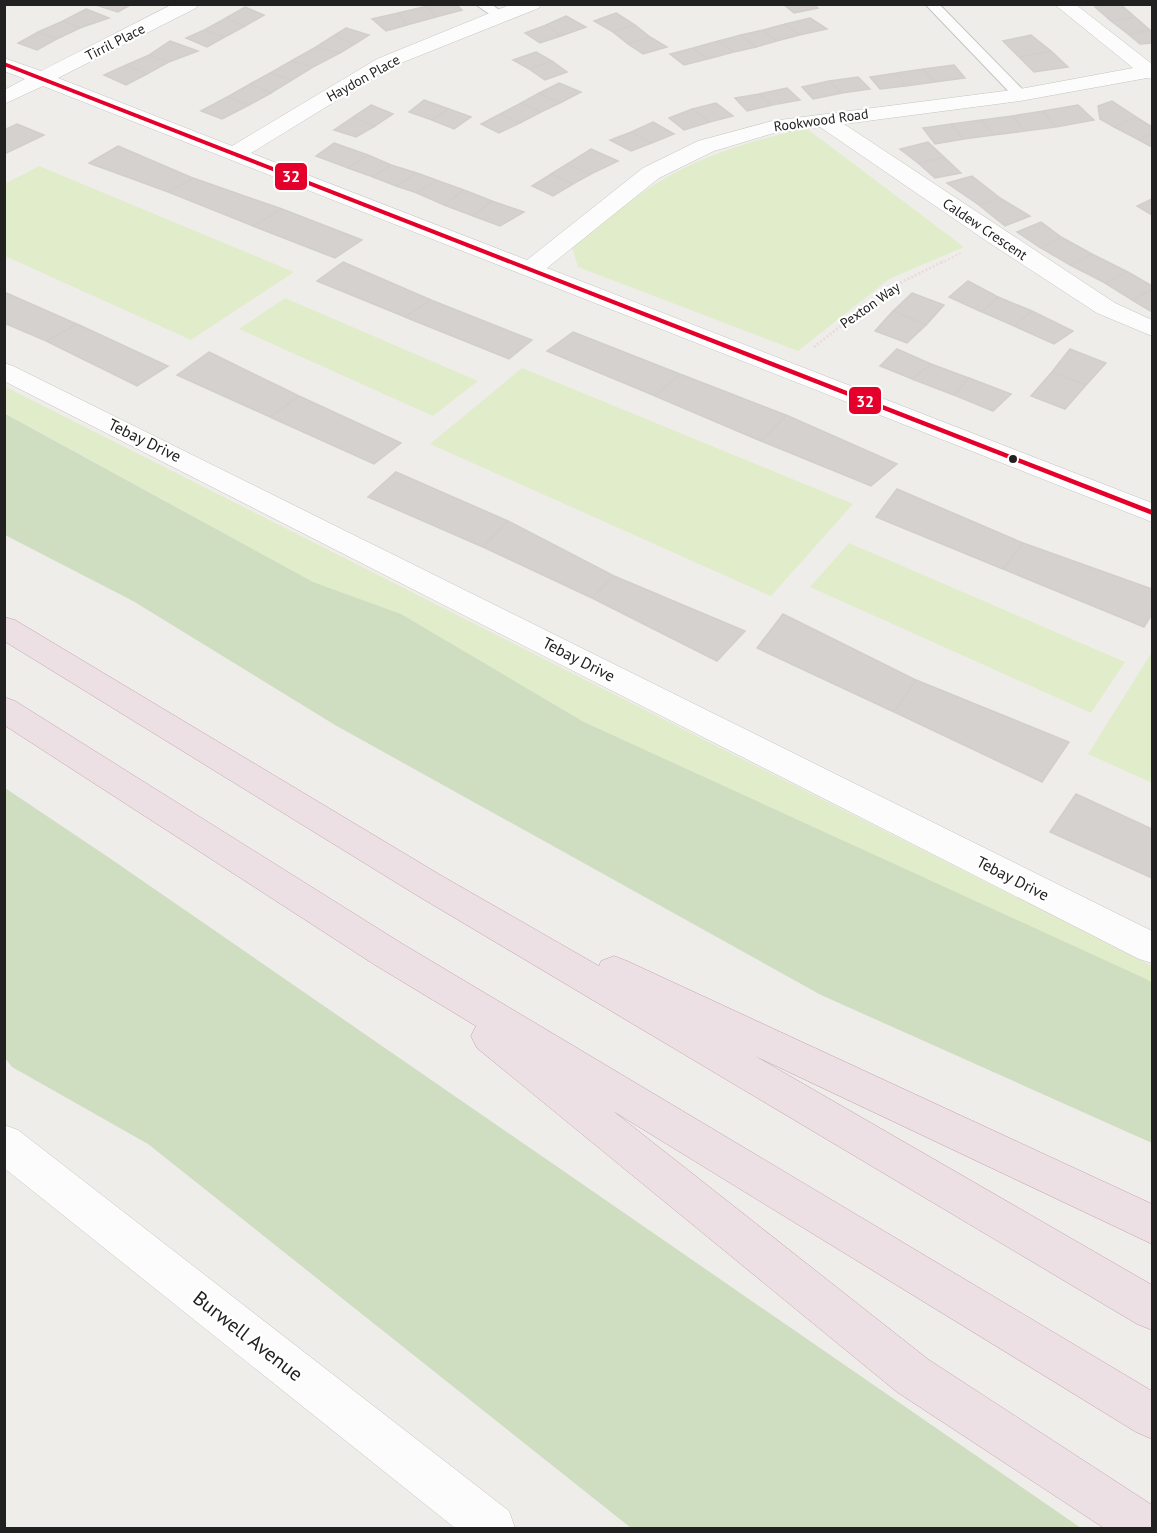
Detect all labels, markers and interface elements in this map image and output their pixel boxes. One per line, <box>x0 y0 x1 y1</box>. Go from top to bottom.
street label: Tirril Place <box>82 19 148 65</box>
street label: Haydon Place <box>323 50 403 106</box>
street label: Rookwood Road <box>772 104 870 136</box>
line badge: 32 <box>274 162 308 191</box>
text: 32 <box>282 166 300 186</box>
street label: Caldew Crescent <box>939 194 1031 264</box>
street label: Pexton Way <box>837 278 904 332</box>
line badge: 32 <box>848 386 882 415</box>
text: 32 <box>856 391 874 411</box>
street label: Tebay Drive <box>105 414 185 466</box>
unlabelled marker <box>1007 453 1019 465</box>
street label: Tebay Drive <box>539 632 619 686</box>
street label: Tebay Drive <box>973 851 1053 905</box>
street label: Burwell Avenue <box>188 1285 308 1387</box>

